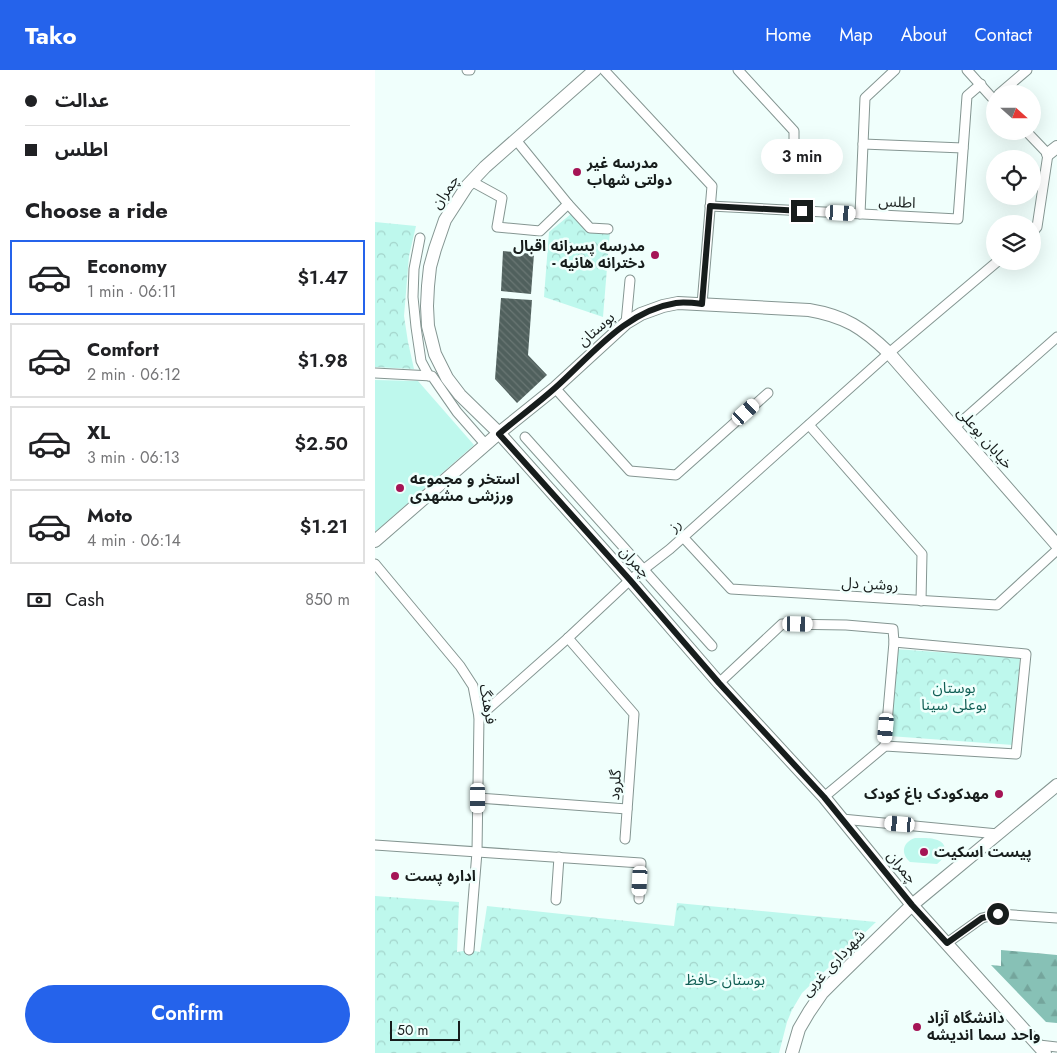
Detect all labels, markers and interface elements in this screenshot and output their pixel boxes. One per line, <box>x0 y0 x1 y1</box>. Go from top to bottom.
text: Tako <box>25 18 77 53</box>
text: Home <box>765 22 811 48</box>
text: Map <box>839 22 873 48</box>
text: About <box>901 22 946 48</box>
text: Contact <box>974 22 1032 48</box>
north arrow <box>986 85 1041 140</box>
map controls <box>986 85 1041 270</box>
text: عدالت <box>55 87 109 114</box>
text: اطلس <box>55 136 108 163</box>
callout: 3 min <box>761 138 843 174</box>
text: 3 min <box>782 145 822 168</box>
button: locate <box>986 150 1041 205</box>
place label: مدرسه غیر دولتی شهاب <box>586 152 673 191</box>
marker: مدرسه غیر دولتی شهاب <box>571 166 583 178</box>
street label: چمران <box>426 170 465 213</box>
street label: اطلس <box>878 190 916 214</box>
text: Choose a ride <box>25 194 168 226</box>
route end <box>791 200 813 222</box>
car <box>825 205 856 221</box>
button: layers <box>986 215 1041 270</box>
place label: مدرسه پسرانه اقبال - دخترانه هانیه <box>513 235 645 274</box>
marker: مدرسه پسرانه اقبال - دخترانه هانیه <box>649 249 661 261</box>
text: Economy <box>87 253 167 280</box>
icon: car <box>27 255 72 300</box>
text: $1.47 <box>298 264 348 291</box>
text: 1 min · 06:11 <box>87 280 176 303</box>
street label: بوستان <box>573 307 619 351</box>
text: Comfort <box>87 336 159 363</box>
icon: car <box>27 338 72 383</box>
text: $1.98 <box>298 347 348 374</box>
text: 2 min · 06:12 <box>87 363 180 386</box>
car <box>729 396 762 428</box>
street label: خیابان بوعلی <box>952 402 1018 474</box>
text: XL <box>87 419 110 446</box>
icon: car <box>27 421 72 466</box>
text: $2.50 <box>294 430 348 457</box>
text: 3 min · 06:13 <box>87 446 180 469</box>
place label: استخر و مجموعه ورزشی مشهدی <box>410 468 520 507</box>
marker: استخر و مجموعه ورزشی مشهدی <box>394 482 406 494</box>
text: Moto <box>87 502 132 529</box>
icon: car <box>27 504 72 549</box>
text: $1.21 <box>300 513 348 540</box>
street label: رز <box>663 513 686 538</box>
text: 4 min · 06:14 <box>87 529 181 552</box>
street label: چمران <box>614 541 656 583</box>
street label: روشن دل <box>841 572 899 596</box>
icon: cash <box>25 586 53 614</box>
text: Cash <box>65 586 105 613</box>
text: 850 m <box>305 588 350 611</box>
car <box>782 616 813 632</box>
park label: بوستان بوعلی سینا <box>921 677 987 716</box>
street label: فرهنگ <box>474 682 502 726</box>
car <box>877 712 894 744</box>
street label: گلرود <box>603 768 627 801</box>
car <box>470 783 485 813</box>
place label: مهدکودک باغ کودک <box>864 783 989 805</box>
marker: مهدکودک باغ کودک <box>993 788 1005 800</box>
car <box>884 815 915 833</box>
place label: پیست اسکیت <box>934 841 1032 863</box>
street label: چمران <box>882 846 922 888</box>
marker: پیست اسکیت <box>918 846 930 858</box>
place label: اداره پست <box>405 865 476 887</box>
car <box>631 866 648 896</box>
marker: اداره پست <box>389 870 401 882</box>
route start <box>987 903 1009 925</box>
street label: شهرداری غربی <box>796 924 870 1002</box>
park label: بوستان حافظ <box>685 969 765 991</box>
button: Confirm <box>25 985 350 1043</box>
place label: دانشگاه آزاد واحد سما اندیشه <box>927 1007 1040 1046</box>
scale bar <box>390 1018 460 1041</box>
text: 50 m <box>397 1020 428 1040</box>
marker: دانشگاه آزاد واحد سما اندیشه <box>911 1021 923 1033</box>

